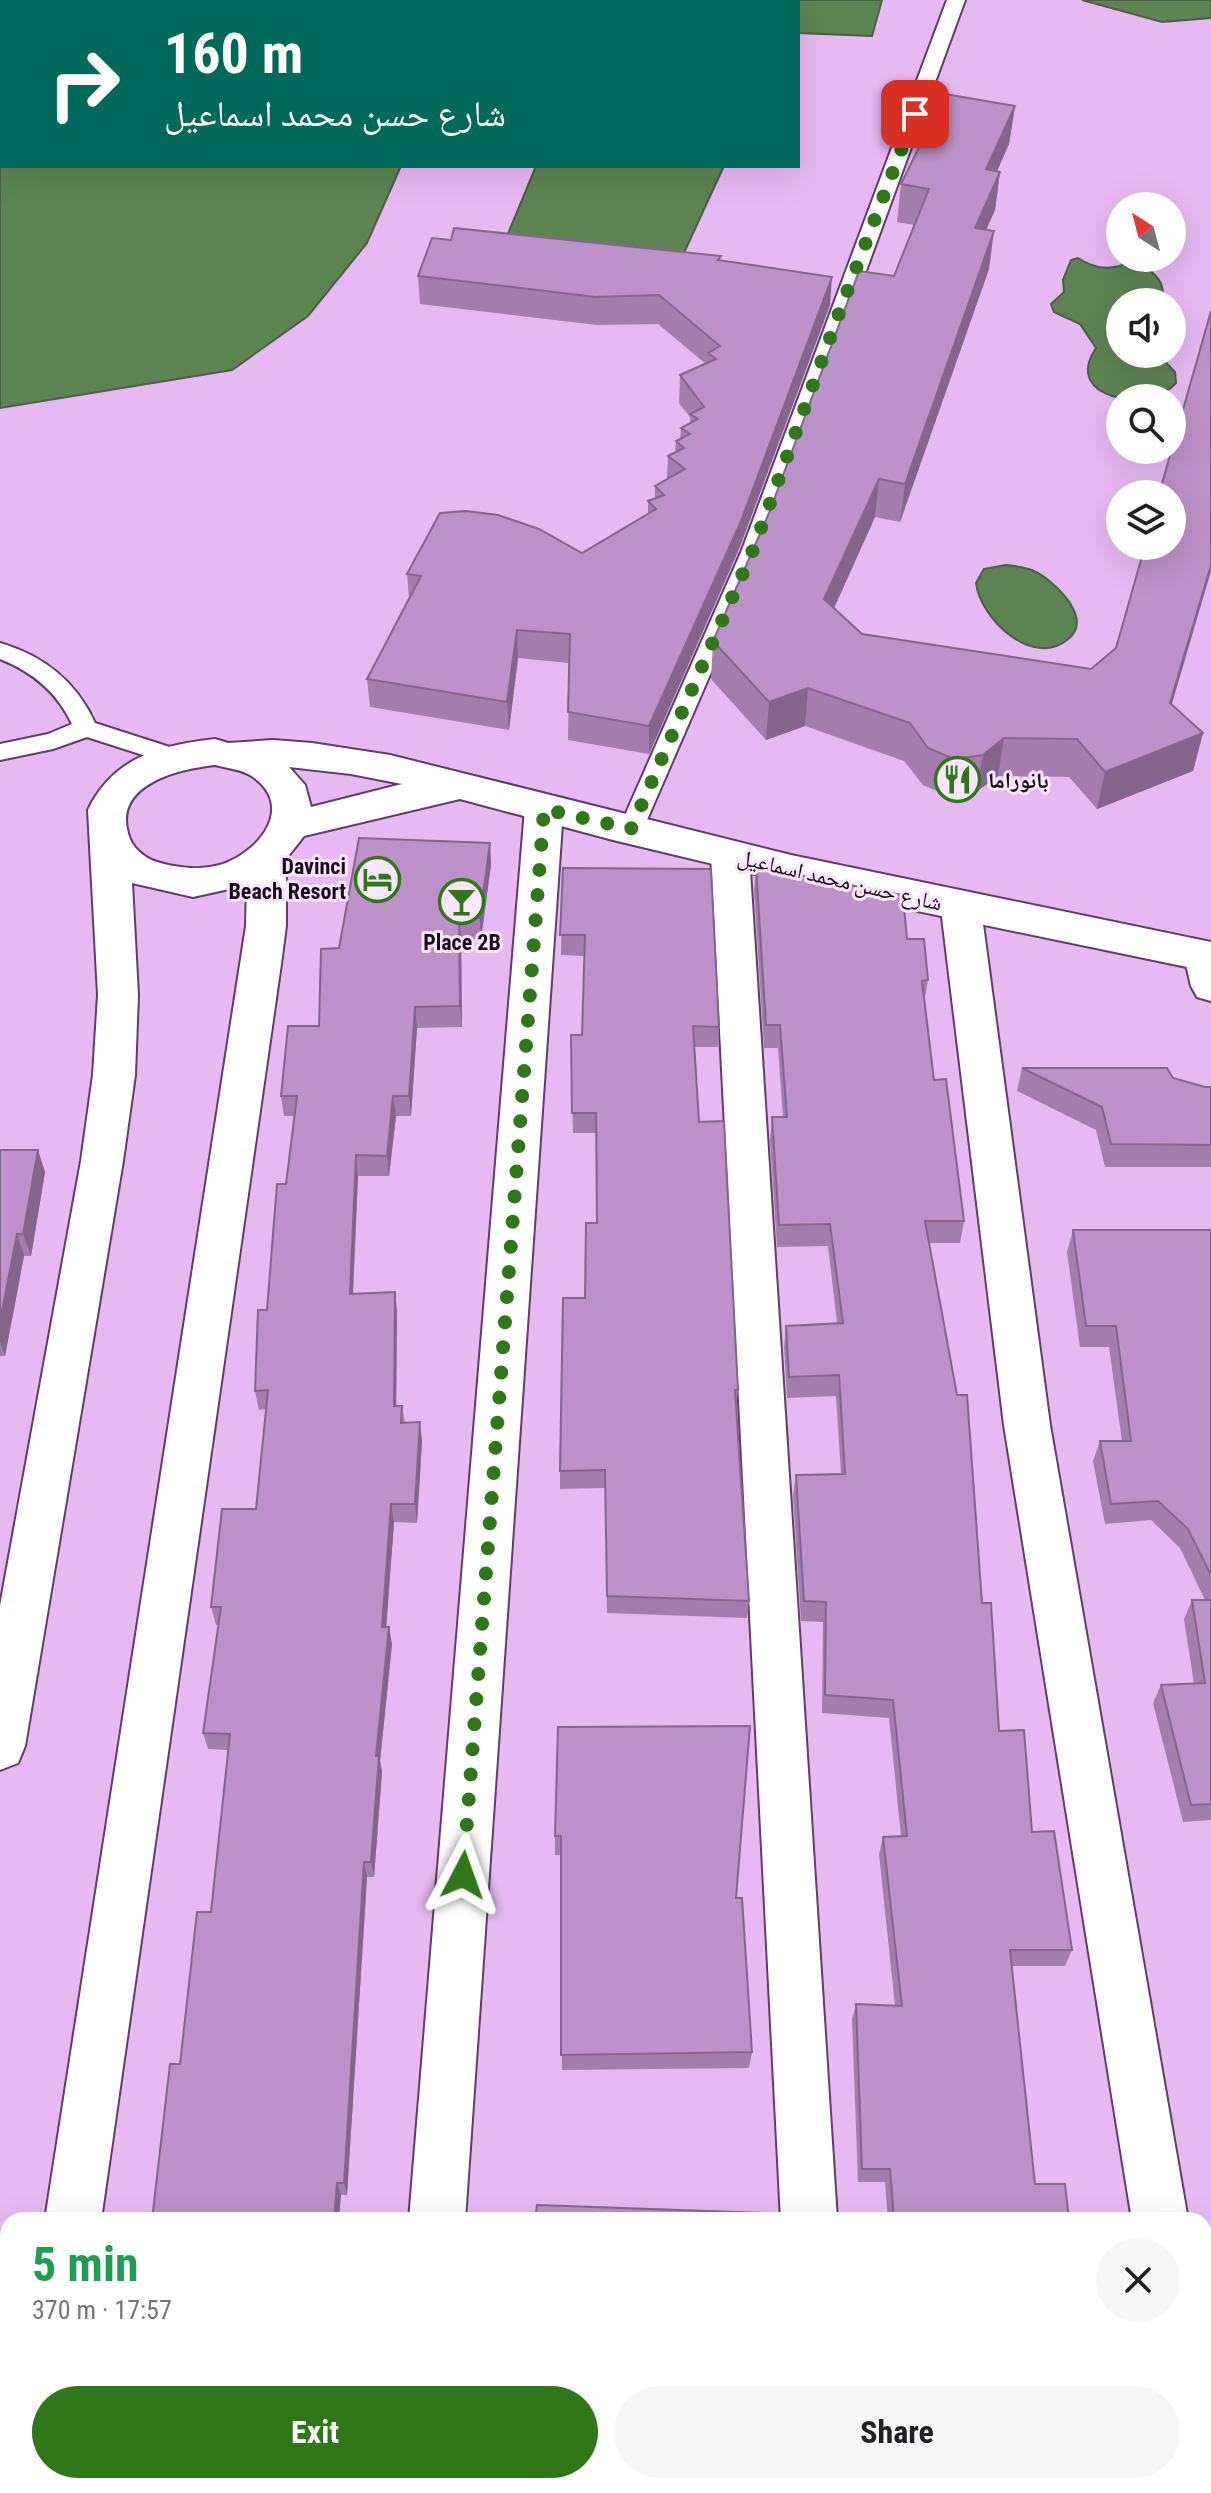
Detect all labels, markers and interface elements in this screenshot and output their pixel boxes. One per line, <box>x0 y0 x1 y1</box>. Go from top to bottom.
text: 160 m <box>164 21 303 87</box>
icon: right <box>32 32 136 136</box>
pin <box>881 80 949 148</box>
icon: arrive <box>893 92 937 136</box>
text: شارع حسن محمد اسماعيل <box>164 93 506 135</box>
north arrow <box>1106 192 1186 272</box>
map controls <box>1106 192 1186 560</box>
button: sound <box>1106 288 1186 368</box>
button: search <box>1106 384 1186 464</box>
button: layers <box>1106 480 1186 560</box>
restaurant icon: بانوراما <box>933 756 981 804</box>
place label: بانوراما <box>988 768 1048 793</box>
street label: شارع حسن محمد اسماعيل <box>735 844 945 917</box>
place label: Davinci Beach Resort <box>229 854 346 904</box>
hotel icon: Davinci Beach Resort <box>353 855 401 903</box>
bar icon: Place 2B <box>438 877 486 925</box>
place label: Place 2B <box>423 930 501 955</box>
position arrow <box>421 1833 505 1917</box>
text: 5 min <box>32 2236 139 2293</box>
button: close <box>1096 2238 1180 2322</box>
text: 370 m · 17:57 <box>32 2295 172 2325</box>
button: Exit <box>32 2386 598 2478</box>
button: Share <box>614 2386 1180 2478</box>

